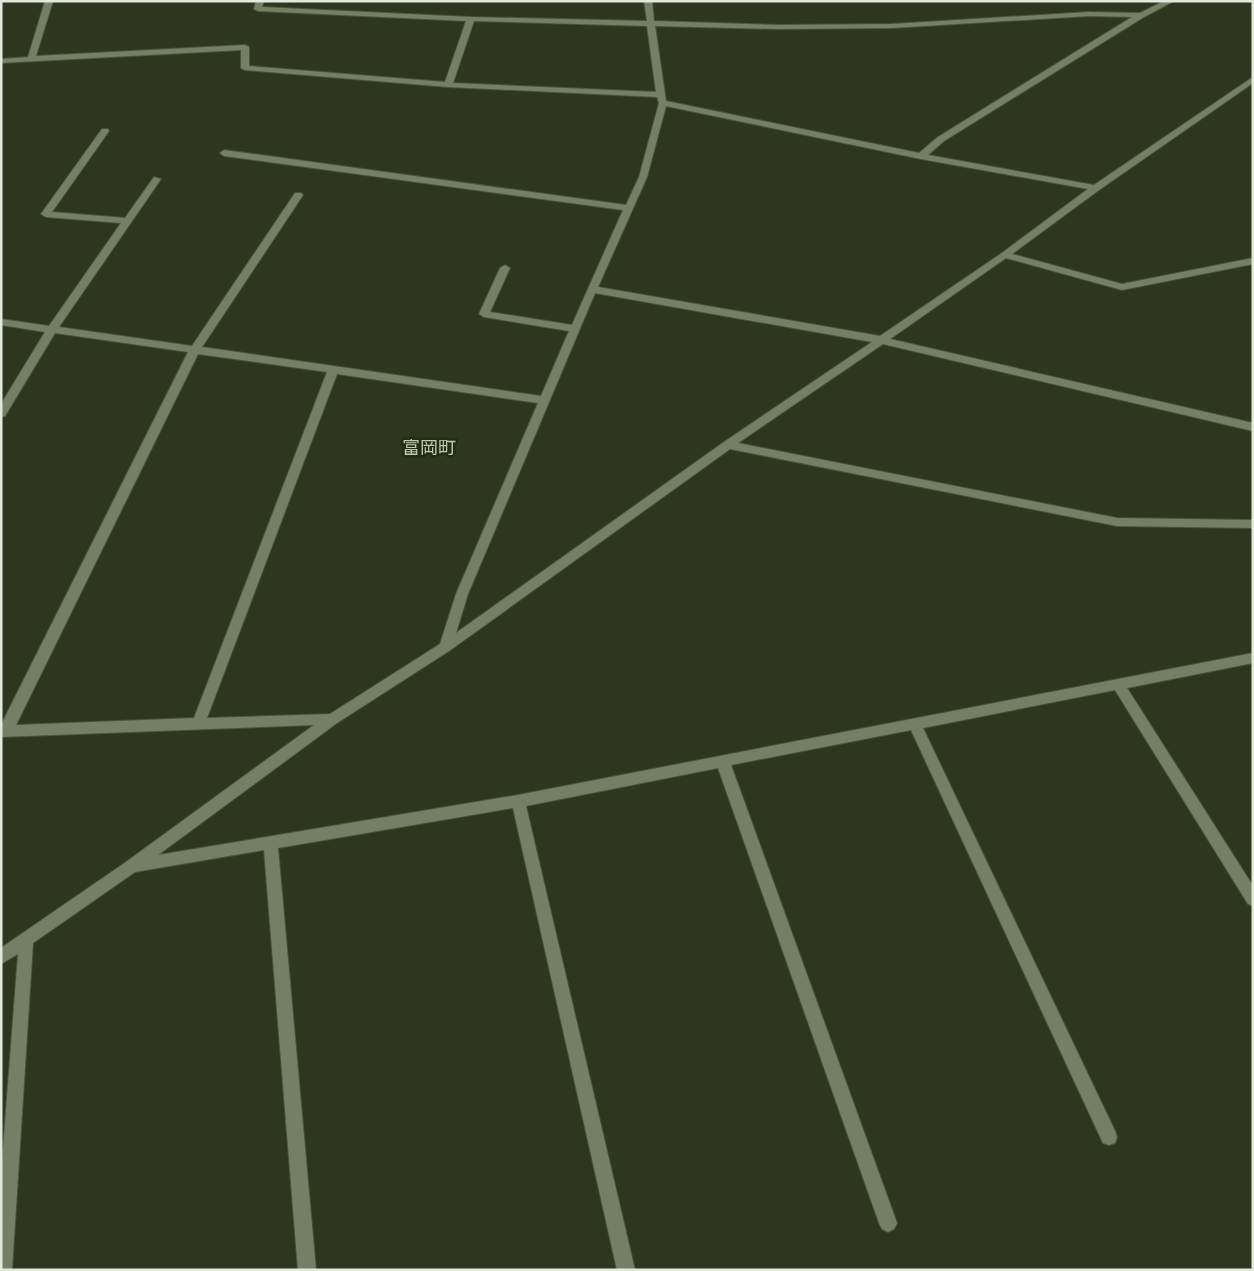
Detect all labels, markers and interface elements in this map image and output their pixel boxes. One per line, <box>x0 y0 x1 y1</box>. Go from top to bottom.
district label: 富岡町 <box>402 435 456 459</box>

